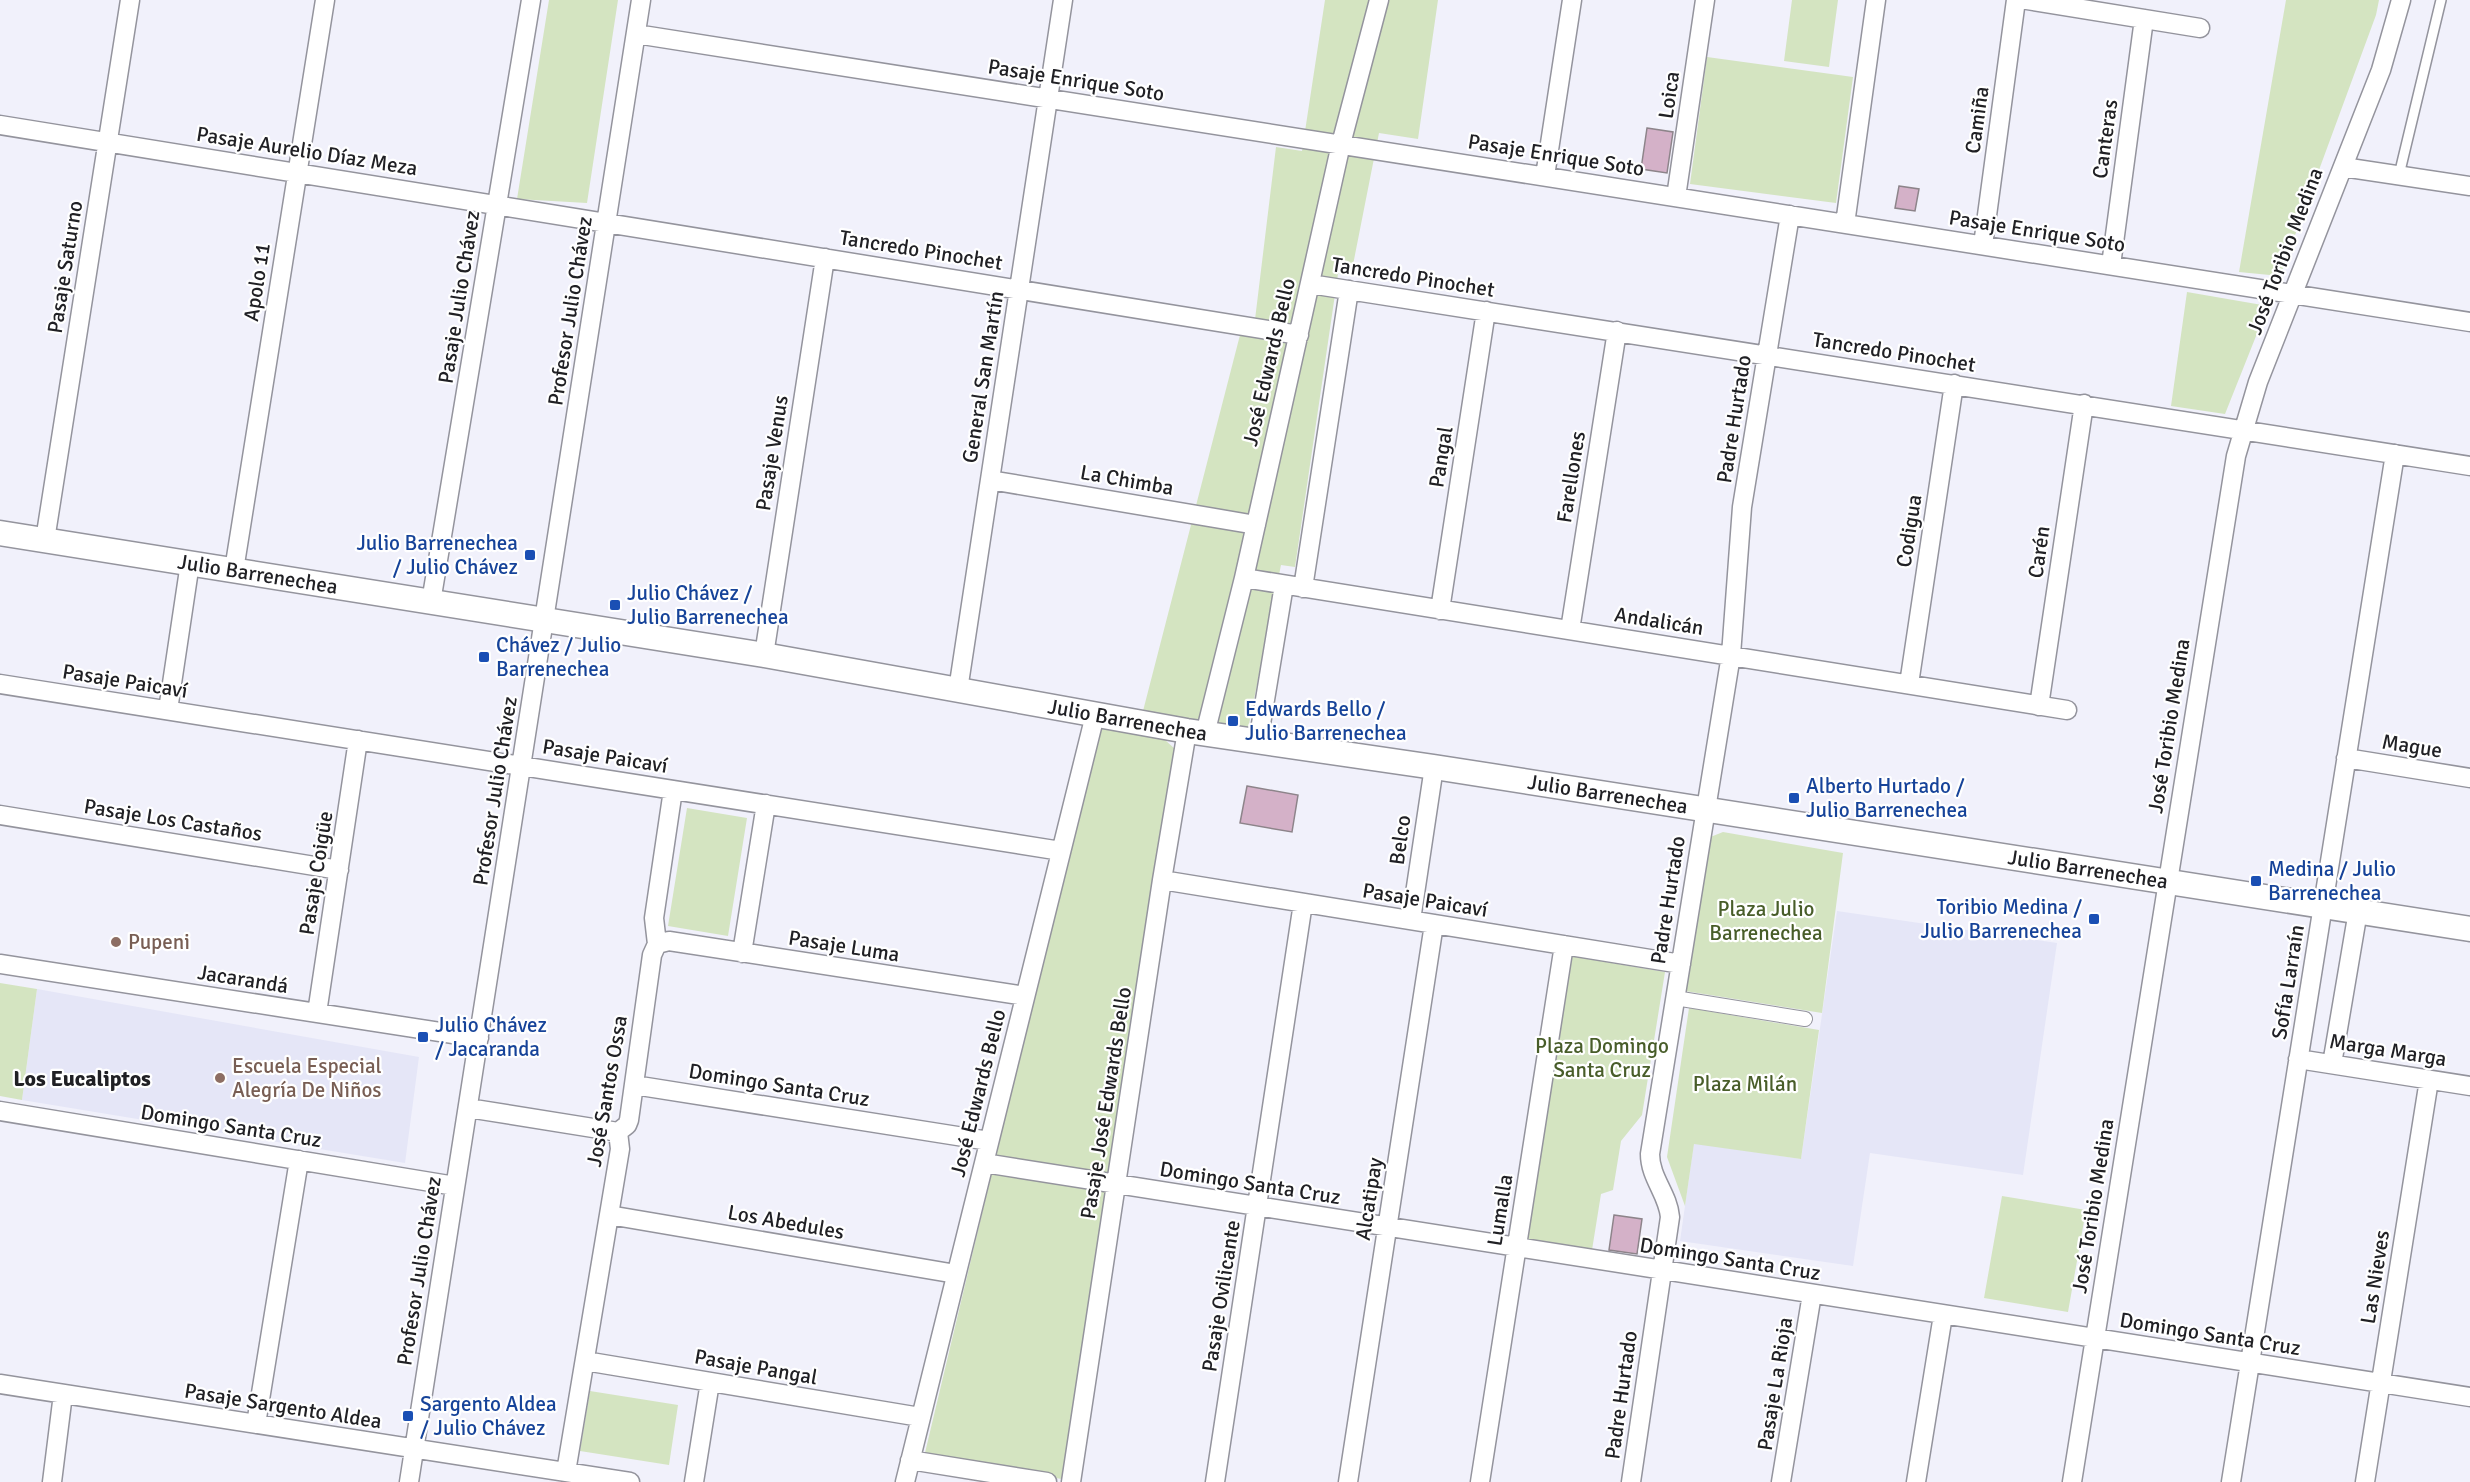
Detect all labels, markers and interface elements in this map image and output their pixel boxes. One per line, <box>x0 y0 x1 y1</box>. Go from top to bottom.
street label: Pasaje Enrique Soto <box>986 53 1166 107</box>
street label: Loica <box>1653 70 1685 120</box>
street label: Camiña <box>1959 85 1995 155</box>
street label: Canteras <box>2087 98 2123 180</box>
street label: Pasaje Aurelio Díaz Meza <box>195 121 419 181</box>
street label: Pasaje Enrique Soto <box>1466 128 1646 182</box>
street label: José Toribio Medina <box>2241 164 2329 338</box>
street label: Pasaje Saturno <box>42 199 88 335</box>
street label: Pasaje Enrique Soto <box>1947 204 2127 258</box>
street label: Pasaje Julio Chávez <box>432 209 486 385</box>
street label: Profesor Julio Chávez <box>542 214 598 408</box>
street label: Tancredo Pinochet <box>838 224 1004 276</box>
street label: Apolo 11 <box>238 241 276 323</box>
street label: Tancredo Pinochet <box>1330 251 1496 303</box>
street label: José Edwards Bello <box>1237 275 1301 449</box>
street label: General San Martín <box>957 289 1009 465</box>
street label: Tancredo Pinochet <box>1811 326 1977 378</box>
street label: Padre Hurtado <box>1711 353 1757 485</box>
street label: Pasaje Venus <box>750 393 794 513</box>
street label: Pangal <box>1423 425 1459 489</box>
street label: Farellones <box>1551 429 1591 525</box>
street label: La Chimba <box>1078 459 1176 501</box>
street label: Codigua <box>1890 493 1928 569</box>
street label: Carén <box>2022 524 2056 580</box>
place label: Julio Barrenechea / Julio Chávez <box>356 530 518 580</box>
marker: Julio Barrenechea / Julio Chávez <box>523 548 537 562</box>
street label: Julio Barrenechea <box>176 549 340 600</box>
place label: Julio Chávez / Julio Barrenechea <box>627 580 789 630</box>
marker: Julio Chávez / Julio Barrenechea <box>608 598 622 612</box>
street label: Andalicán <box>1613 601 1705 641</box>
place label: Chávez / Julio Barrenechea <box>496 632 621 682</box>
street label: José Toribio Medina <box>2142 637 2196 815</box>
marker: Chávez / Julio Barrenechea <box>477 650 491 664</box>
street label: Pasaje Paicaví <box>61 658 190 704</box>
street label: Julio Barrenechea <box>1046 693 1209 747</box>
street label: Profesor Julio Chávez <box>467 694 523 888</box>
place label: Edwards Bello / Julio Barrenechea <box>1245 696 1407 746</box>
marker: Edwards Bello / Julio Barrenechea <box>1226 714 1240 728</box>
street label: Mague <box>2380 728 2444 764</box>
street label: Pasaje Paicaví <box>541 733 670 779</box>
street label: Julio Barrenechea <box>1526 769 1690 820</box>
place label: Alberto Hurtado / Julio Barrenechea <box>1806 773 1968 823</box>
marker: Alberto Hurtado / Julio Barrenechea <box>1787 791 1801 805</box>
street label: Pasaje Los Castaños <box>82 793 264 847</box>
street label: Pasaje Coigüe <box>293 809 339 937</box>
street label: Belco <box>1384 813 1416 867</box>
street label: Padre Hurtado <box>1645 834 1691 966</box>
street label: Julio Barrenechea <box>2006 844 2170 895</box>
place label: Medina / Julio Barrenechea <box>2268 856 2396 906</box>
marker: Medina / Julio Barrenechea <box>2249 874 2263 888</box>
street label: Pasaje Paicaví <box>1361 877 1490 923</box>
place label: Toribio Medina / Julio Barrenechea <box>1920 894 2082 944</box>
park label: Plaza Julio Barrenechea <box>1709 896 1823 946</box>
marker: Toribio Medina / Julio Barrenechea <box>2087 912 2101 926</box>
street label: Sofía Larraín <box>2266 923 2310 1041</box>
street label: Pasaje Luma <box>787 924 901 968</box>
place label: Pupeni <box>128 929 190 955</box>
marker: Pupeni <box>109 935 123 949</box>
street label: Jacarandá <box>196 959 290 999</box>
street label: Pasaje José Edwards Bello <box>1075 985 1137 1221</box>
street label: José Edwards Bello <box>945 1007 1011 1179</box>
place label: Julio Chávez / Jacaranda <box>435 1012 547 1062</box>
street label: José Santos Ossa <box>581 1013 633 1169</box>
street label: Marga Marga <box>2328 1028 2448 1072</box>
marker: Julio Chávez / Jacaranda <box>416 1030 430 1044</box>
park label: Plaza Domingo Santa Cruz <box>1535 1033 1669 1083</box>
place label: Escuela Especial Alegría De Niños <box>232 1053 382 1103</box>
street label: Domingo Santa Cruz <box>687 1058 871 1112</box>
district label: Los Eucaliptos <box>13 1065 151 1092</box>
marker: Escuela Especial Alegría De Niños <box>213 1071 227 1085</box>
park label: Plaza Milán <box>1693 1071 1797 1097</box>
street label: Domingo Santa Cruz <box>139 1099 323 1153</box>
street label: José Toribio Medina <box>2066 1117 2120 1295</box>
street label: Domingo Santa Cruz <box>1158 1156 1342 1210</box>
street label: Alcatipay <box>1350 1156 1388 1242</box>
street label: Lumalla <box>1482 1172 1518 1248</box>
street label: Profesor Julio Chávez <box>391 1174 447 1368</box>
street label: Los Abedules <box>726 1199 846 1245</box>
street label: Pasaje Ovilicante <box>1196 1218 1246 1374</box>
street label: Las Nieves <box>2355 1228 2395 1326</box>
street label: Domingo Santa Cruz <box>1638 1232 1822 1286</box>
street label: Domingo Santa Cruz <box>2118 1307 2302 1361</box>
street label: Pasaje La Rioja <box>1752 1315 1798 1453</box>
street label: Padre Hurtado <box>1599 1329 1643 1461</box>
street label: Pasaje Pangal <box>692 1343 820 1391</box>
street label: Pasaje Sargento Aldea <box>182 1378 384 1434</box>
place label: Sargento Aldea / Julio Chávez <box>420 1391 557 1441</box>
marker: Sargento Aldea / Julio Chávez <box>401 1409 415 1423</box>

